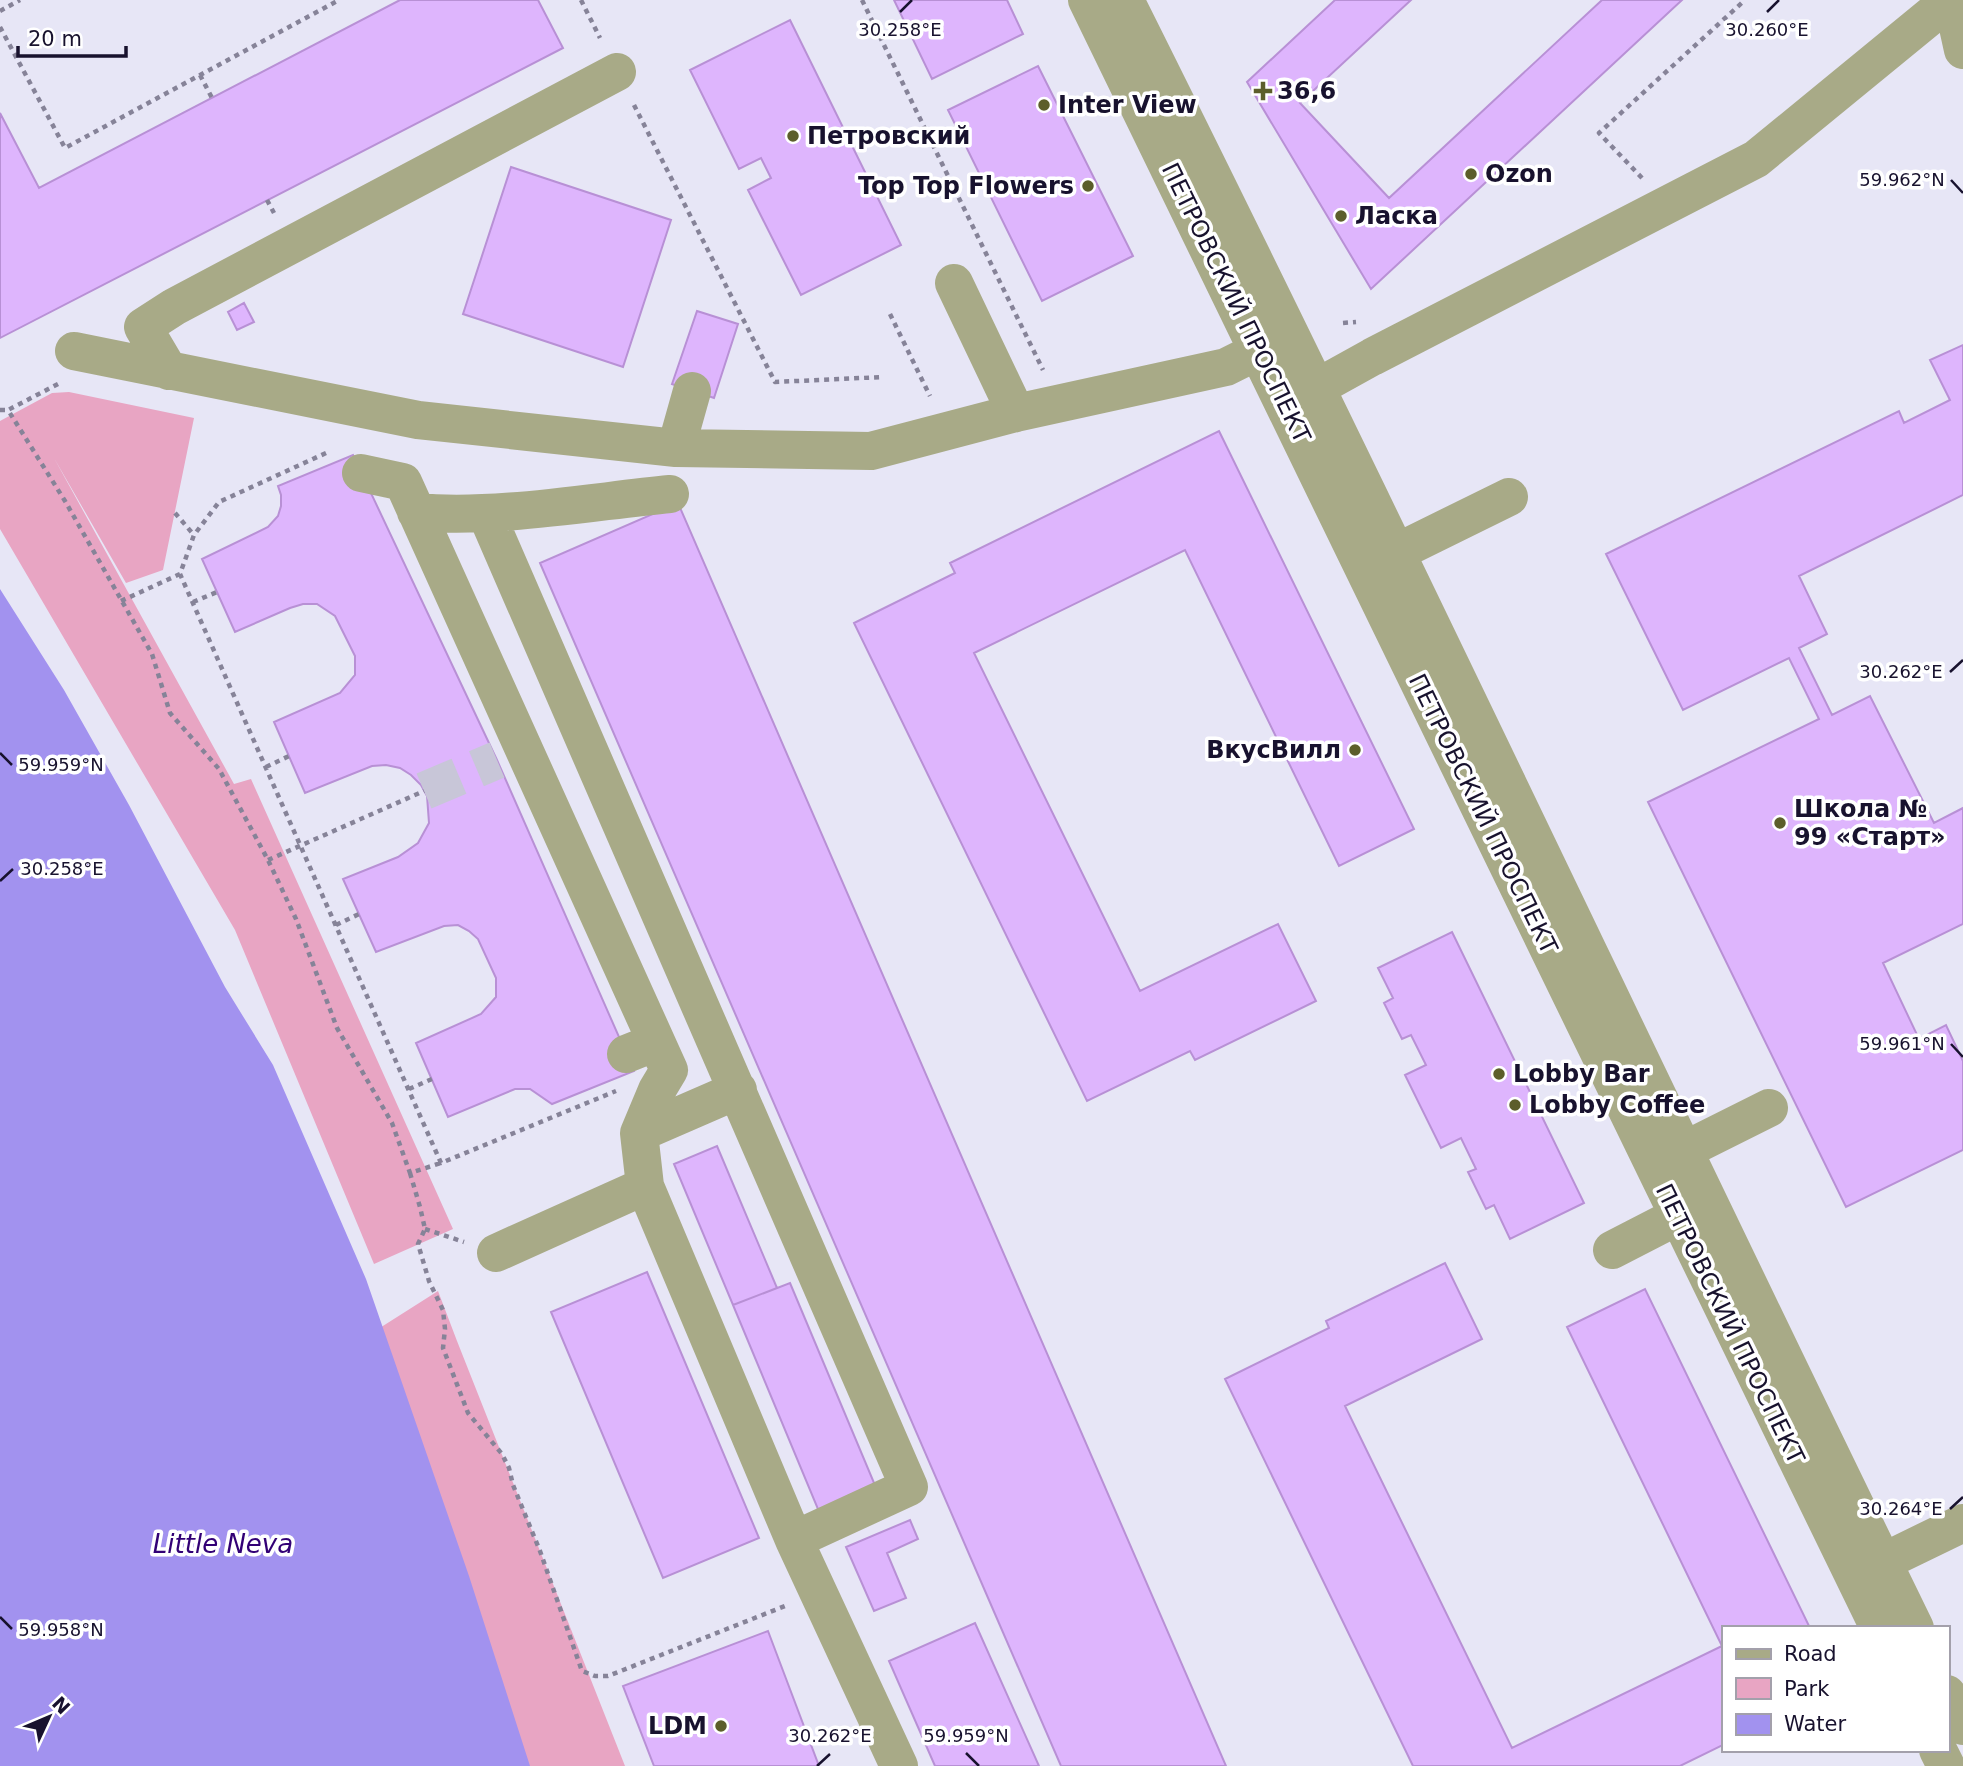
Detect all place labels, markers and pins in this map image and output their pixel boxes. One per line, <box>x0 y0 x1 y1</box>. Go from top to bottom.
place label: 36,6 <box>1277 77 1336 105</box>
marker: 36,6 <box>1255 83 1271 99</box>
place label: Inter View <box>1058 91 1197 119</box>
marker: Inter View <box>1036 97 1052 113</box>
place label: Петровский <box>807 122 970 150</box>
marker: Петровский <box>785 128 801 144</box>
place label: Ozon <box>1485 160 1553 188</box>
marker: Ozon <box>1463 166 1479 182</box>
place label: Top Top Flowers <box>858 172 1074 200</box>
marker: Top Top Flowers <box>1080 178 1096 194</box>
place label: Ласка <box>1355 202 1438 230</box>
marker: Ласка <box>1333 208 1349 224</box>
place label: ВкусВилл <box>1206 736 1341 764</box>
marker: ВкусВилл <box>1347 742 1363 758</box>
place label: Школа № 99 «Старт» <box>1794 795 1946 851</box>
marker: Школа № 99 «Старт» <box>1772 815 1788 831</box>
place label: Lobby Bar <box>1513 1060 1650 1088</box>
marker: Lobby Bar <box>1491 1066 1507 1082</box>
place label: Lobby Coffee <box>1529 1091 1705 1119</box>
marker: Lobby Coffee <box>1507 1097 1523 1113</box>
place label: LDM <box>648 1712 707 1740</box>
marker: LDM <box>713 1718 729 1734</box>

